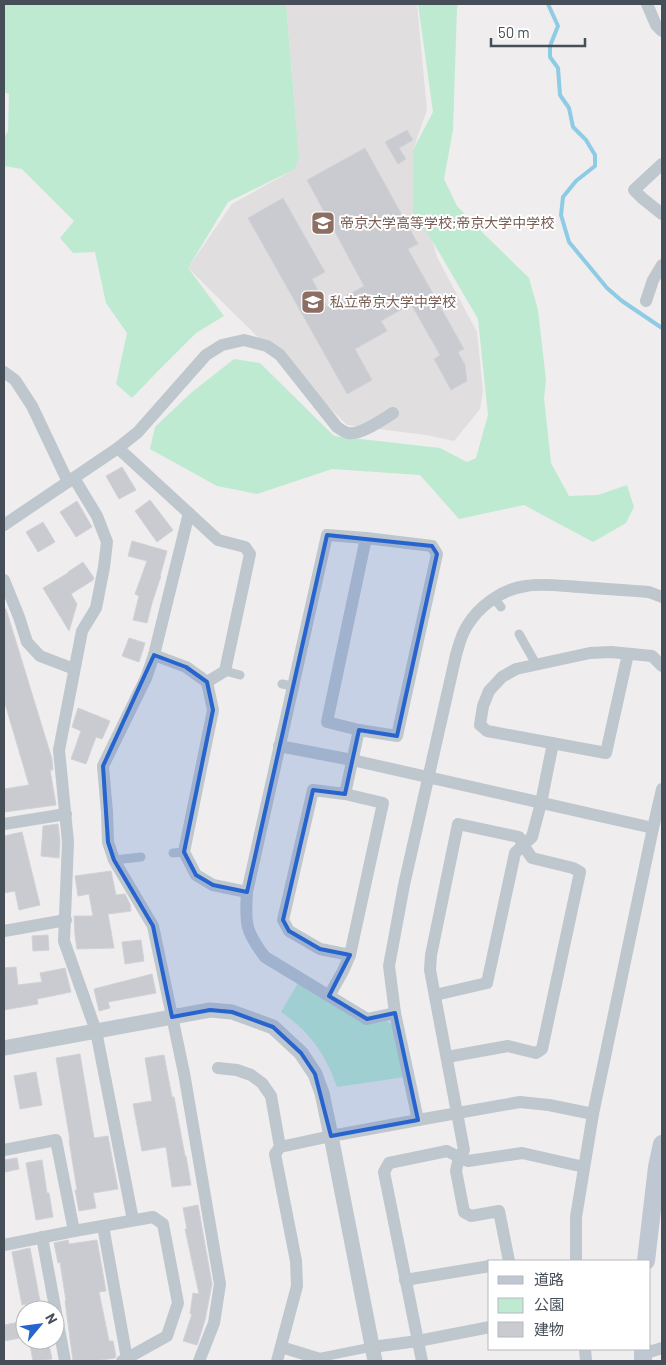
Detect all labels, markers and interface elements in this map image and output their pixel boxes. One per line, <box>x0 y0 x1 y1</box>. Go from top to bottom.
scale bar <box>491 15 585 47</box>
text: 50 m <box>498 23 530 41</box>
school or university icon: 帝京大学高等学校;帝京大学中学校 <box>310 210 336 236</box>
place label: 帝京大学高等学校;帝京大学中学校 <box>340 214 554 231</box>
school or university icon: 私立帝京大学中学校 <box>300 289 326 315</box>
place label: 私立帝京大学中学校 <box>330 293 456 310</box>
legend <box>488 1260 651 1350</box>
text: 道路 <box>534 1270 564 1288</box>
text: 公園 <box>534 1295 564 1313</box>
north arrow <box>15 1300 65 1350</box>
text: N <box>42 1310 61 1327</box>
text: 建物 <box>534 1320 564 1338</box>

